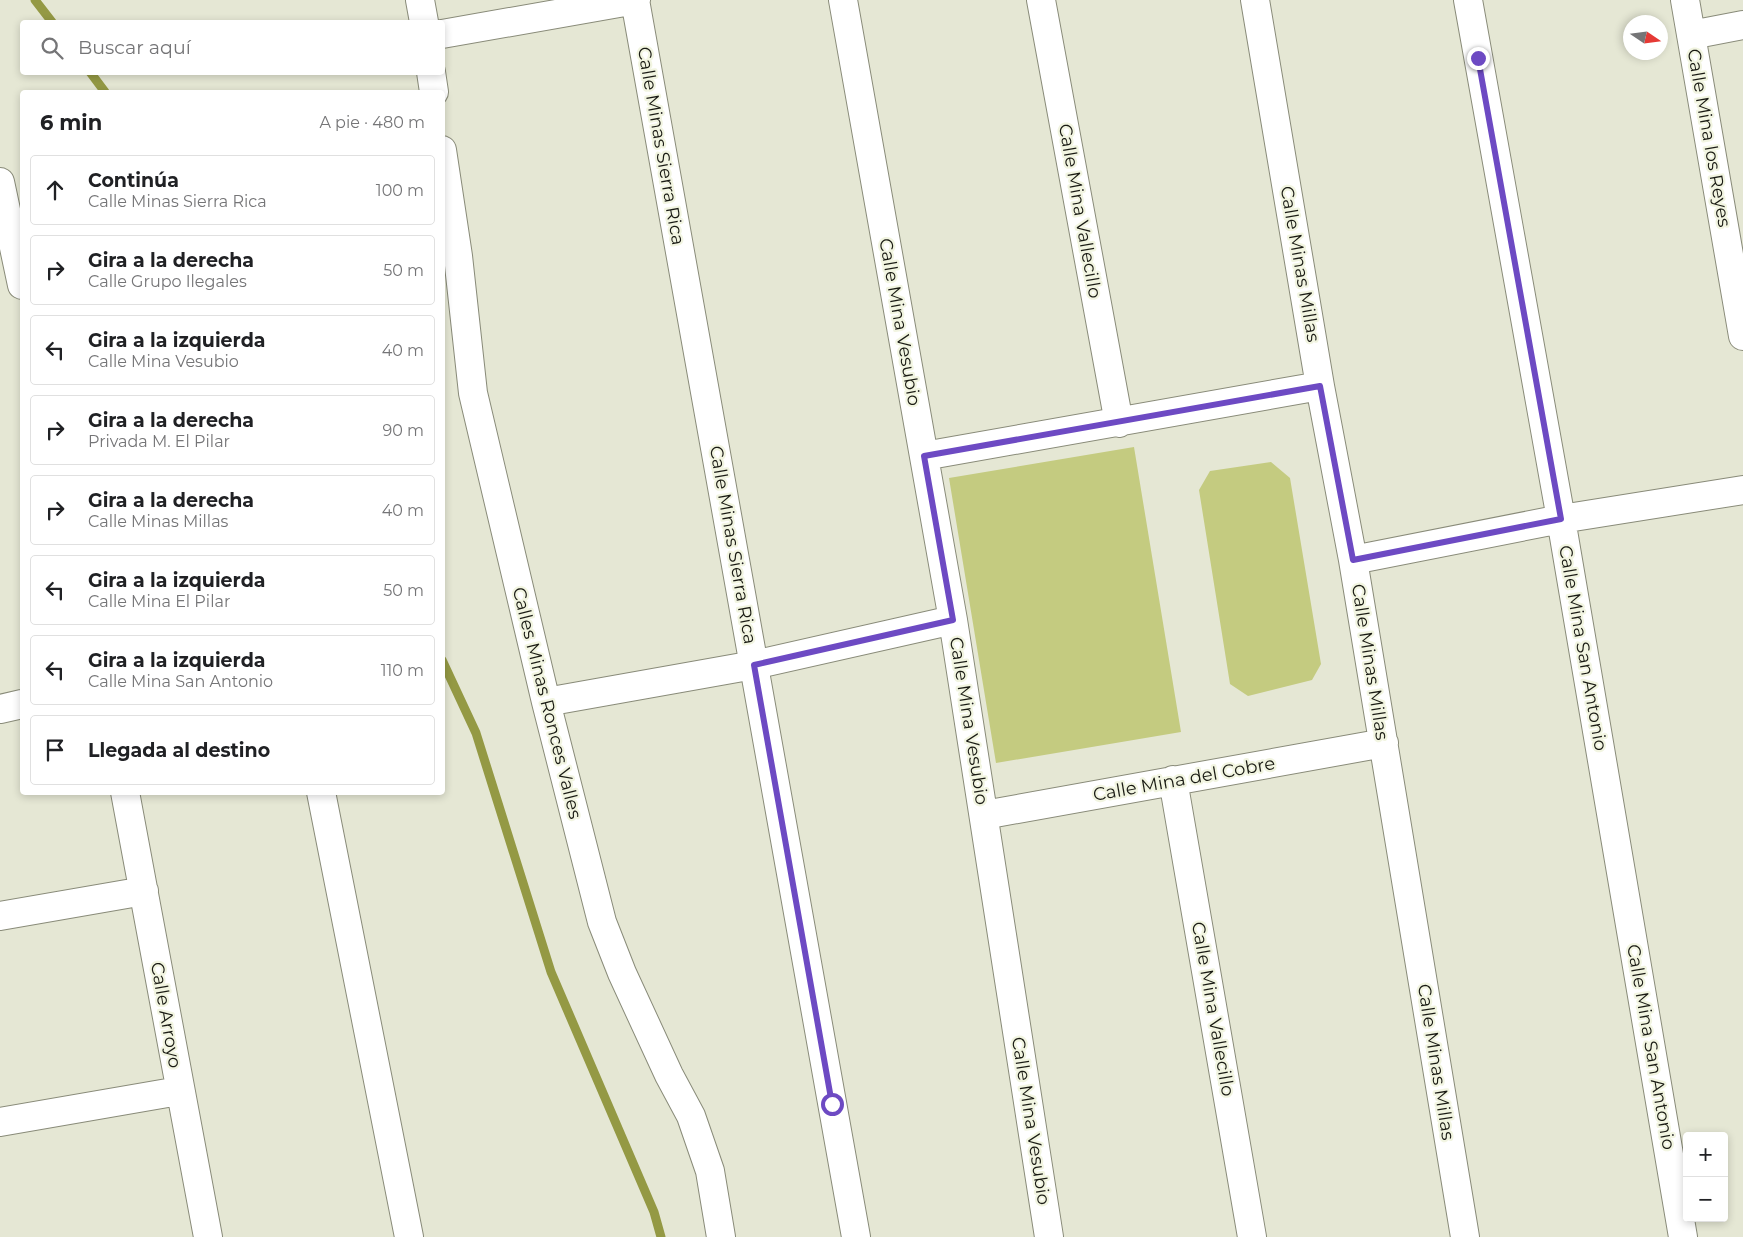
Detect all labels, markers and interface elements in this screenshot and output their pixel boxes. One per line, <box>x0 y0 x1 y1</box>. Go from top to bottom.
north arrow <box>1623 15 1668 60</box>
search box <box>20 20 445 75</box>
icon: search <box>38 34 66 62</box>
text: Buscar aquí <box>78 36 191 59</box>
street label: Calle Minas Sierra Rica <box>633 45 689 247</box>
route end <box>1467 47 1490 70</box>
street label: Calle Mina los Reyes <box>1682 47 1736 229</box>
text: 6 min <box>40 110 102 135</box>
text: A pie · 480 m <box>319 113 425 132</box>
street label: Calle Mina Vallecillo <box>1054 122 1106 300</box>
text: Continúa <box>88 169 179 192</box>
icon: ahead <box>41 176 69 204</box>
text: 100 m <box>376 181 424 200</box>
street label: Calle Minas Millas <box>1275 184 1325 344</box>
text: Calle Minas Sierra Rica <box>88 192 267 211</box>
street label: Calle Mina Vesubio <box>874 237 926 407</box>
text: Gira a la derecha <box>88 249 254 272</box>
icon: right <box>41 256 69 284</box>
text: 50 m <box>383 261 424 280</box>
text: Calle Grupo Ilegales <box>88 272 247 291</box>
text: Gira a la izquierda <box>88 329 266 352</box>
icon: left <box>41 336 69 364</box>
text: 40 m <box>382 341 424 360</box>
text: Calle Mina Vesubio <box>88 352 239 371</box>
text: Gira a la derecha <box>88 409 254 432</box>
icon: right <box>41 416 69 444</box>
text: 90 m <box>382 421 424 440</box>
text: Privada M. El Pilar <box>88 432 230 451</box>
street label: Calle Minas Sierra Rica <box>705 444 761 646</box>
text: Gira a la derecha <box>88 489 254 512</box>
icon: right <box>41 496 69 524</box>
text: 40 m <box>382 501 424 520</box>
text: Calle Minas Millas <box>88 512 228 531</box>
street label: Calle Mina San Antonio <box>1554 544 1612 752</box>
text: Gira a la izquierda <box>88 569 266 592</box>
icon: left <box>41 576 69 604</box>
text: 50 m <box>383 581 424 600</box>
street label: Calle Minas Millas <box>1347 582 1393 742</box>
street label: Calles Minas Ronces Valles <box>508 585 587 821</box>
text: Calle Mina El Pilar <box>88 592 230 611</box>
street label: Calle Mina Vesubio <box>945 635 993 807</box>
text: Gira a la izquierda <box>88 649 266 672</box>
icon: left <box>41 656 69 684</box>
text: 110 m <box>381 661 424 680</box>
text: Calle Mina San Antonio <box>88 672 273 691</box>
icon: arrive <box>41 736 69 764</box>
text: Llegada al destino <box>88 739 270 762</box>
street label: Calle Mina del Cobre <box>1091 752 1277 806</box>
street label: Calle Mina Vallecillo <box>1187 920 1239 1098</box>
street label: Calle Mina San Antonio <box>1622 943 1680 1151</box>
street label: Calle Arroyo <box>146 960 186 1070</box>
street label: Calle Minas Millas <box>1413 982 1459 1142</box>
street label: Calle Mina Vesubio <box>1007 1035 1055 1207</box>
route start <box>821 1093 844 1116</box>
map controls <box>1683 1132 1728 1222</box>
button: + <box>1683 1132 1728 1177</box>
button: − <box>1683 1177 1728 1222</box>

